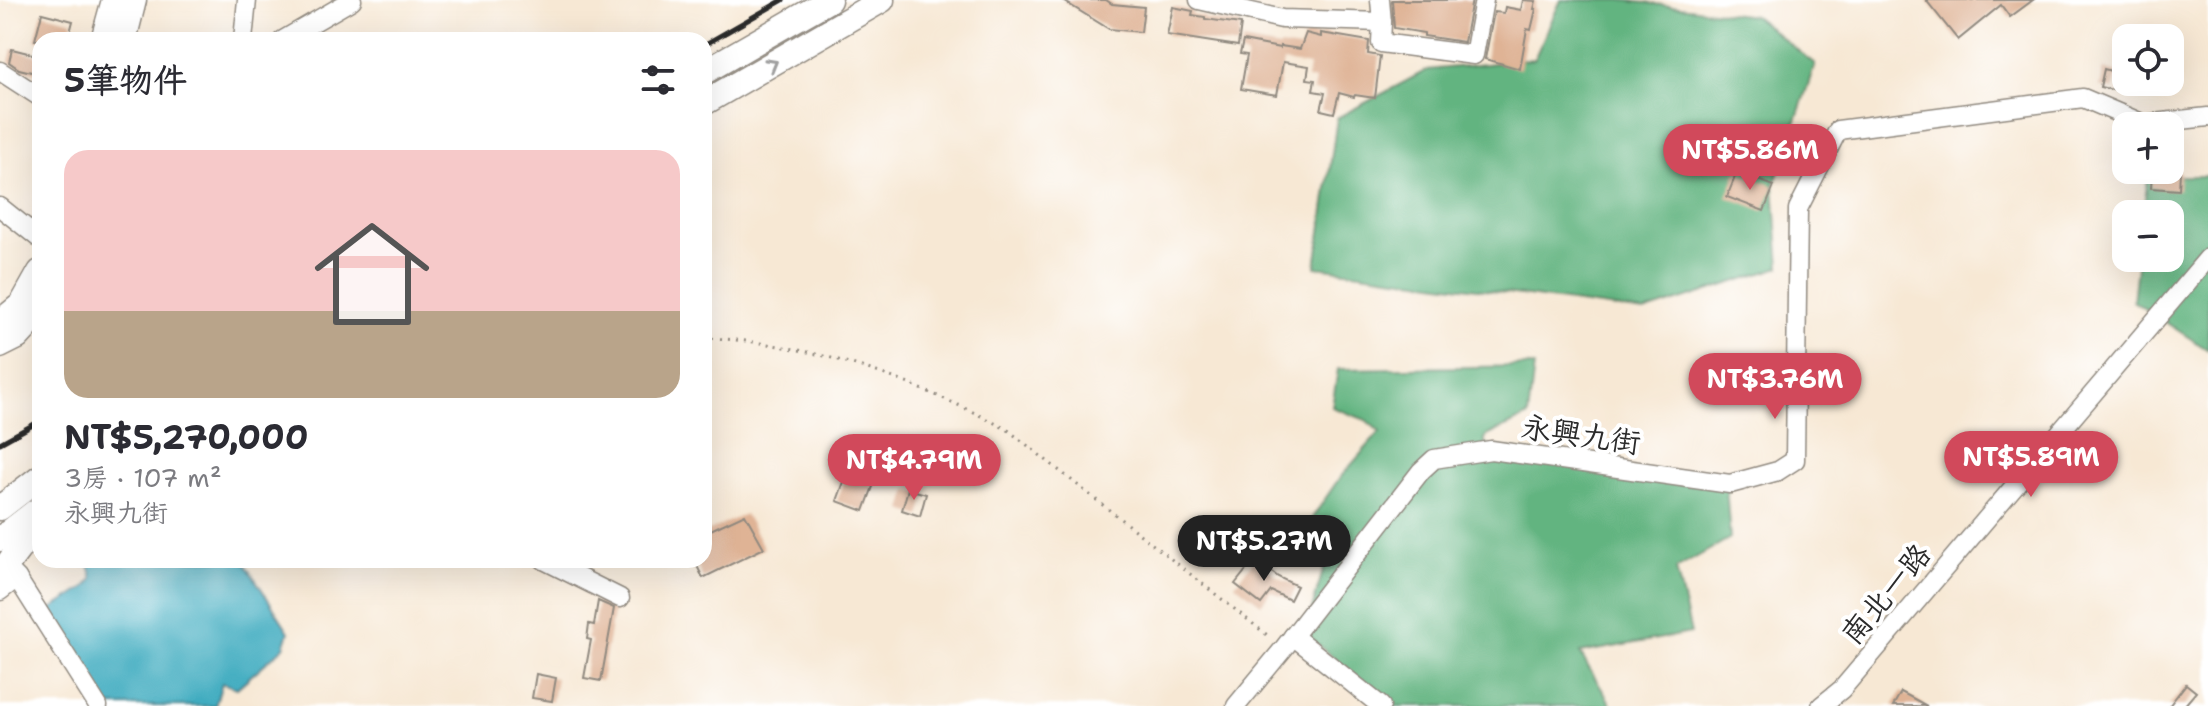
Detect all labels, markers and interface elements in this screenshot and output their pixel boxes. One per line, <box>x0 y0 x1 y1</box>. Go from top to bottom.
map controls <box>2112 24 2184 272</box>
button: locate <box>2112 24 2184 96</box>
text: 5筆物件 <box>64 57 187 103</box>
icon: filters <box>636 58 680 102</box>
one-way arrow <box>763 58 777 74</box>
button: + <box>2112 112 2184 184</box>
pin: NT$5.86M <box>1667 124 1833 192</box>
text: NT$5.86M <box>1681 132 1819 167</box>
button: − <box>2112 200 2184 272</box>
icon: home <box>300 202 444 346</box>
pin: NT$3.76M <box>1692 353 1858 421</box>
text: NT$3.76M <box>1707 361 1843 396</box>
street label: 永興九街 <box>1519 406 1643 463</box>
text: NT$5,270,000 <box>64 414 309 460</box>
pin: NT$5.89M <box>1948 431 2114 499</box>
pin: NT$4.79M <box>831 434 997 502</box>
text: NT$5.89M <box>1962 439 2100 474</box>
text: NT$4.79M <box>846 442 982 477</box>
text: 3房 · 107 m² <box>64 460 222 495</box>
text: 永興九街 <box>64 495 168 530</box>
pin: NT$5.27M <box>1181 515 1347 583</box>
text: NT$5.27M <box>1196 523 1332 558</box>
street label: 南北一路 <box>1831 535 1940 653</box>

